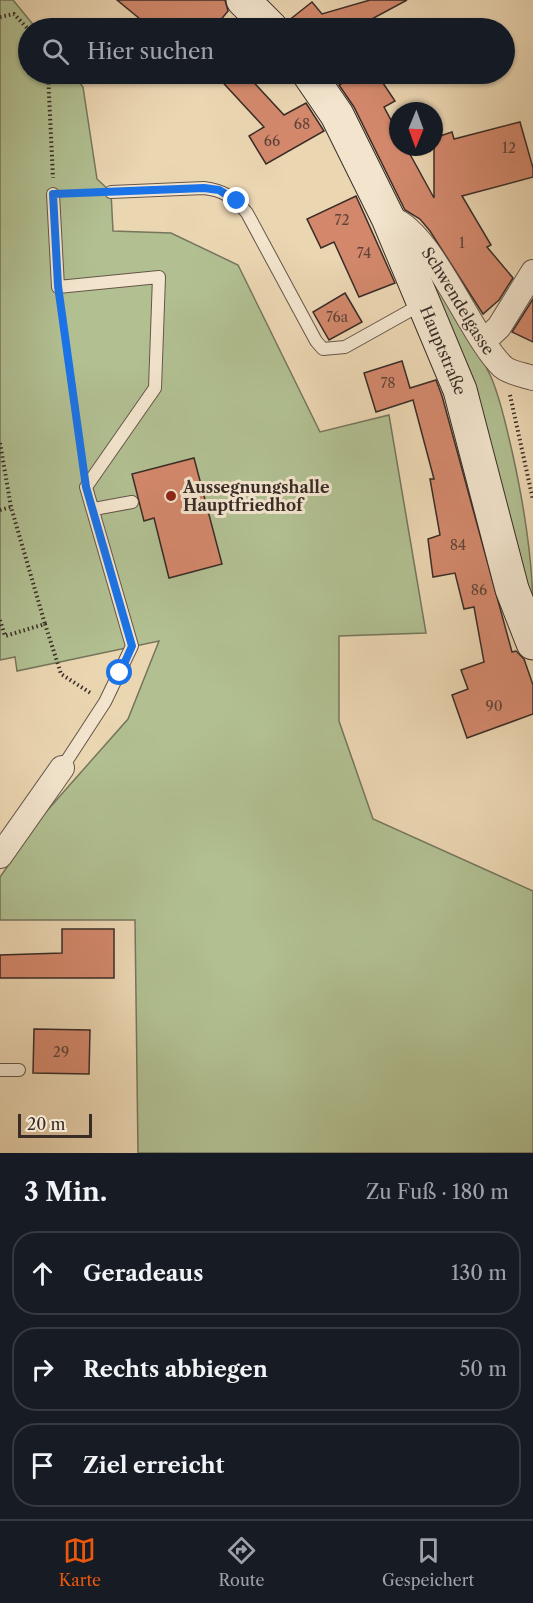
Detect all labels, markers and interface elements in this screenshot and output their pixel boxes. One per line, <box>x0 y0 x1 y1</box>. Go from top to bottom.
search box <box>18 18 515 84</box>
icon: search <box>39 35 72 68</box>
text: Hier suchen <box>87 38 214 65</box>
north arrow <box>389 102 443 156</box>
house number: 68 <box>294 115 310 133</box>
house number: 66 <box>264 132 280 150</box>
house number: 12 <box>502 139 516 157</box>
route end <box>223 187 249 213</box>
house number: 72 <box>335 211 349 229</box>
house number: 1 <box>459 234 465 252</box>
street label: Schwendelgasse <box>417 243 499 359</box>
house number: 74 <box>357 244 371 262</box>
street label: Hauptstraße <box>416 303 471 397</box>
house number: 76a <box>326 308 349 326</box>
house number: 78 <box>380 374 396 392</box>
place label: Aussegnungshalle Hauptfriedhof <box>182 477 330 515</box>
marker: Aussegnungshalle Hauptfriedhof <box>164 489 178 503</box>
house number: 84 <box>450 536 466 554</box>
house number: 86 <box>471 581 487 599</box>
route start <box>106 659 132 685</box>
house number: 90 <box>485 697 503 715</box>
house number: 29 <box>53 1043 69 1061</box>
scale bar <box>18 1111 92 1138</box>
text: 20 m <box>27 1114 66 1134</box>
text: 3 Min. <box>24 1176 107 1208</box>
text: Zu Fuß · 180 m <box>366 1180 509 1204</box>
icon: ahead <box>26 1257 59 1290</box>
text: Geradeaus <box>83 1260 203 1287</box>
text: 130 m <box>451 1261 507 1285</box>
icon: right <box>26 1353 59 1386</box>
text: Rechts abbiegen <box>83 1356 268 1383</box>
text: 50 m <box>460 1357 507 1381</box>
icon: arrive <box>26 1449 59 1482</box>
text: Ziel erreicht <box>83 1452 224 1479</box>
tab: Karte <box>59 1534 101 1590</box>
tab: Route <box>219 1534 264 1590</box>
tab: Gespeichert <box>382 1534 474 1590</box>

